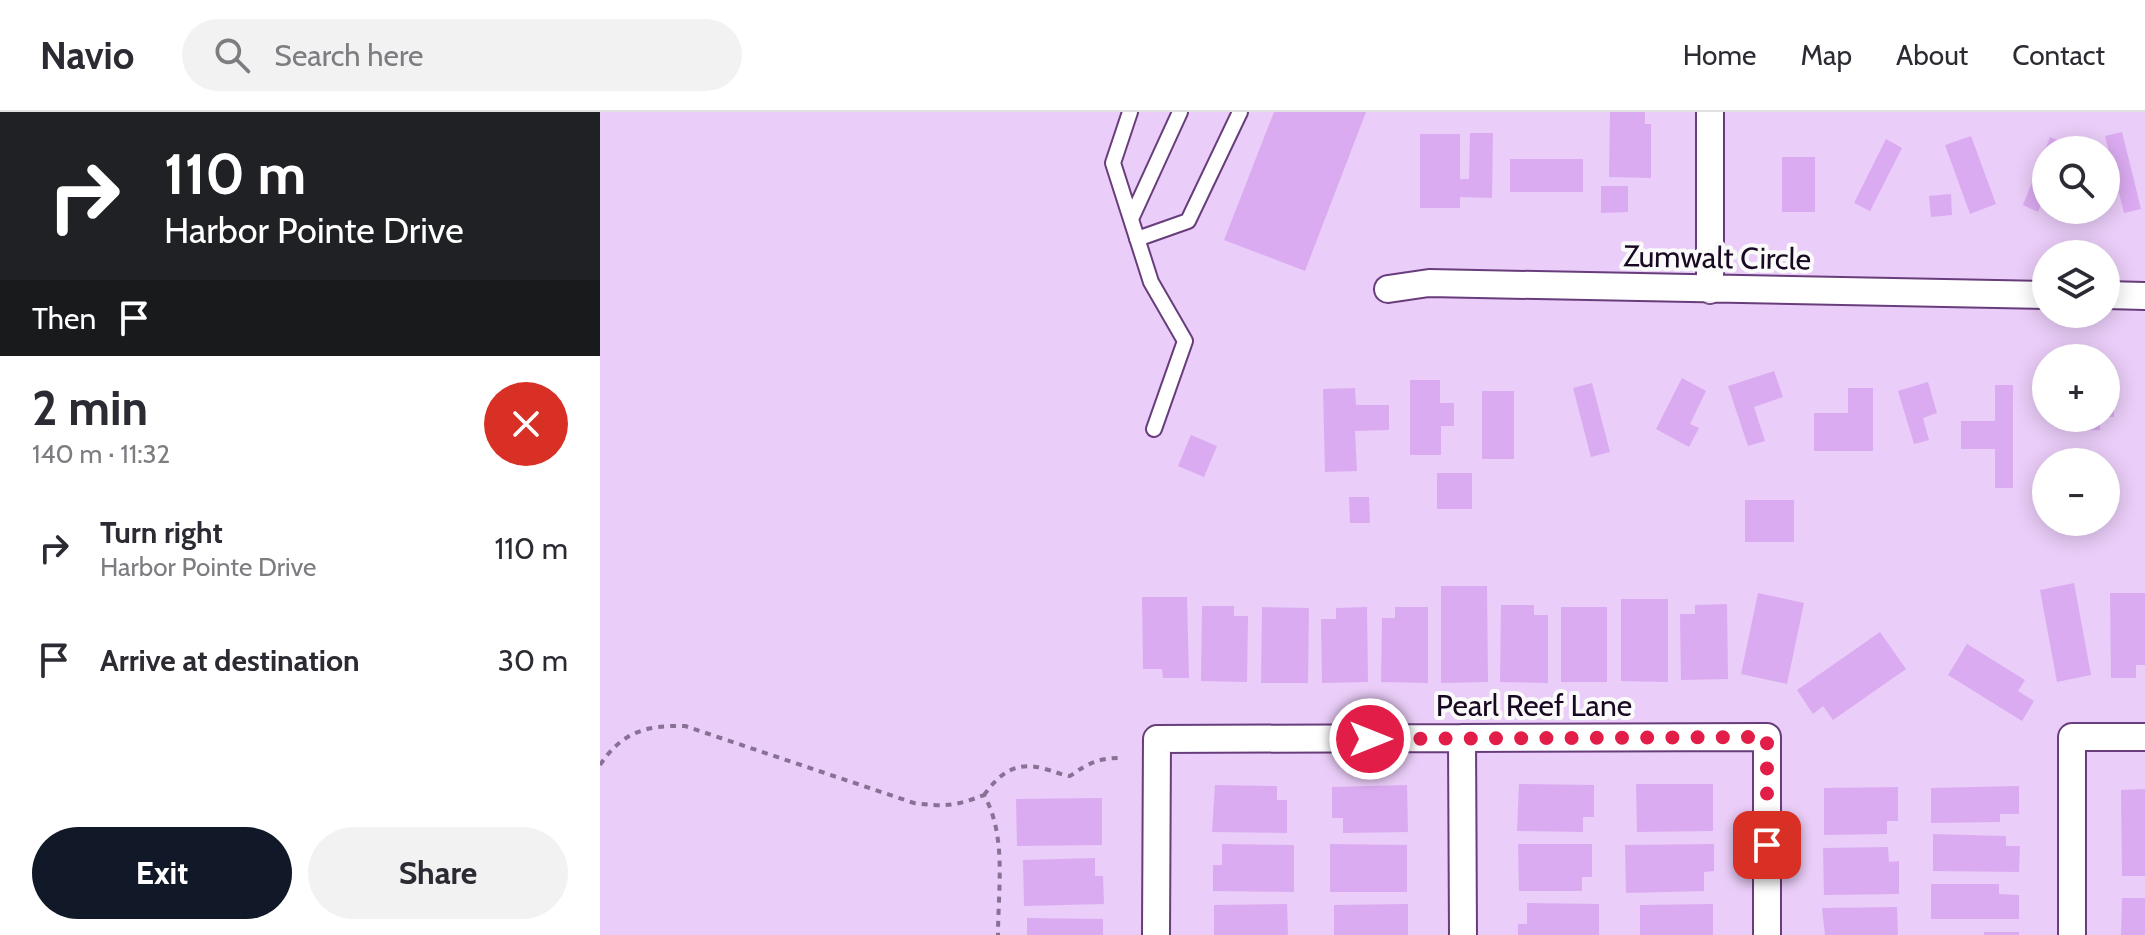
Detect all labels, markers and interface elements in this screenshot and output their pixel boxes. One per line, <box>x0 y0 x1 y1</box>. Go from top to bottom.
search box <box>182 19 742 91</box>
text: Navio <box>40 32 134 79</box>
icon: search <box>210 33 254 77</box>
text: Search here <box>274 37 423 74</box>
text: Home <box>1683 38 1756 72</box>
text: Map <box>1800 38 1852 72</box>
text: About <box>1896 38 1968 72</box>
text: Contact <box>2012 38 2105 72</box>
map controls <box>2032 136 2120 536</box>
button: search <box>2032 136 2120 224</box>
text: 110 m <box>164 140 306 208</box>
icon: right <box>32 144 136 248</box>
text: Harbor Pointe Drive <box>164 208 464 252</box>
street label: Zumwalt Circle <box>1623 237 1811 278</box>
button: layers <box>2032 240 2120 328</box>
icon: arrive <box>112 296 156 340</box>
text: Then <box>32 300 96 337</box>
button: + <box>2032 344 2120 432</box>
text: 2 min <box>32 379 148 437</box>
button: close <box>484 382 568 466</box>
text: 140 m · 11:32 <box>32 438 170 470</box>
button: − <box>2032 448 2120 536</box>
text: Turn right <box>100 514 223 551</box>
icon: right <box>32 526 76 570</box>
text: 110 m <box>494 530 568 567</box>
text: Harbor Pointe Drive <box>100 551 316 583</box>
icon: arrive <box>32 638 76 682</box>
text: Arrive at destination <box>100 642 360 679</box>
text: 30 m <box>498 642 568 679</box>
street label: Pearl Reef Lane <box>1436 687 1632 724</box>
position arrow <box>1328 697 1412 781</box>
pin <box>1733 811 1801 879</box>
icon: arrive <box>1745 823 1789 867</box>
button: Exit <box>32 827 292 919</box>
button: Share <box>308 827 568 919</box>

